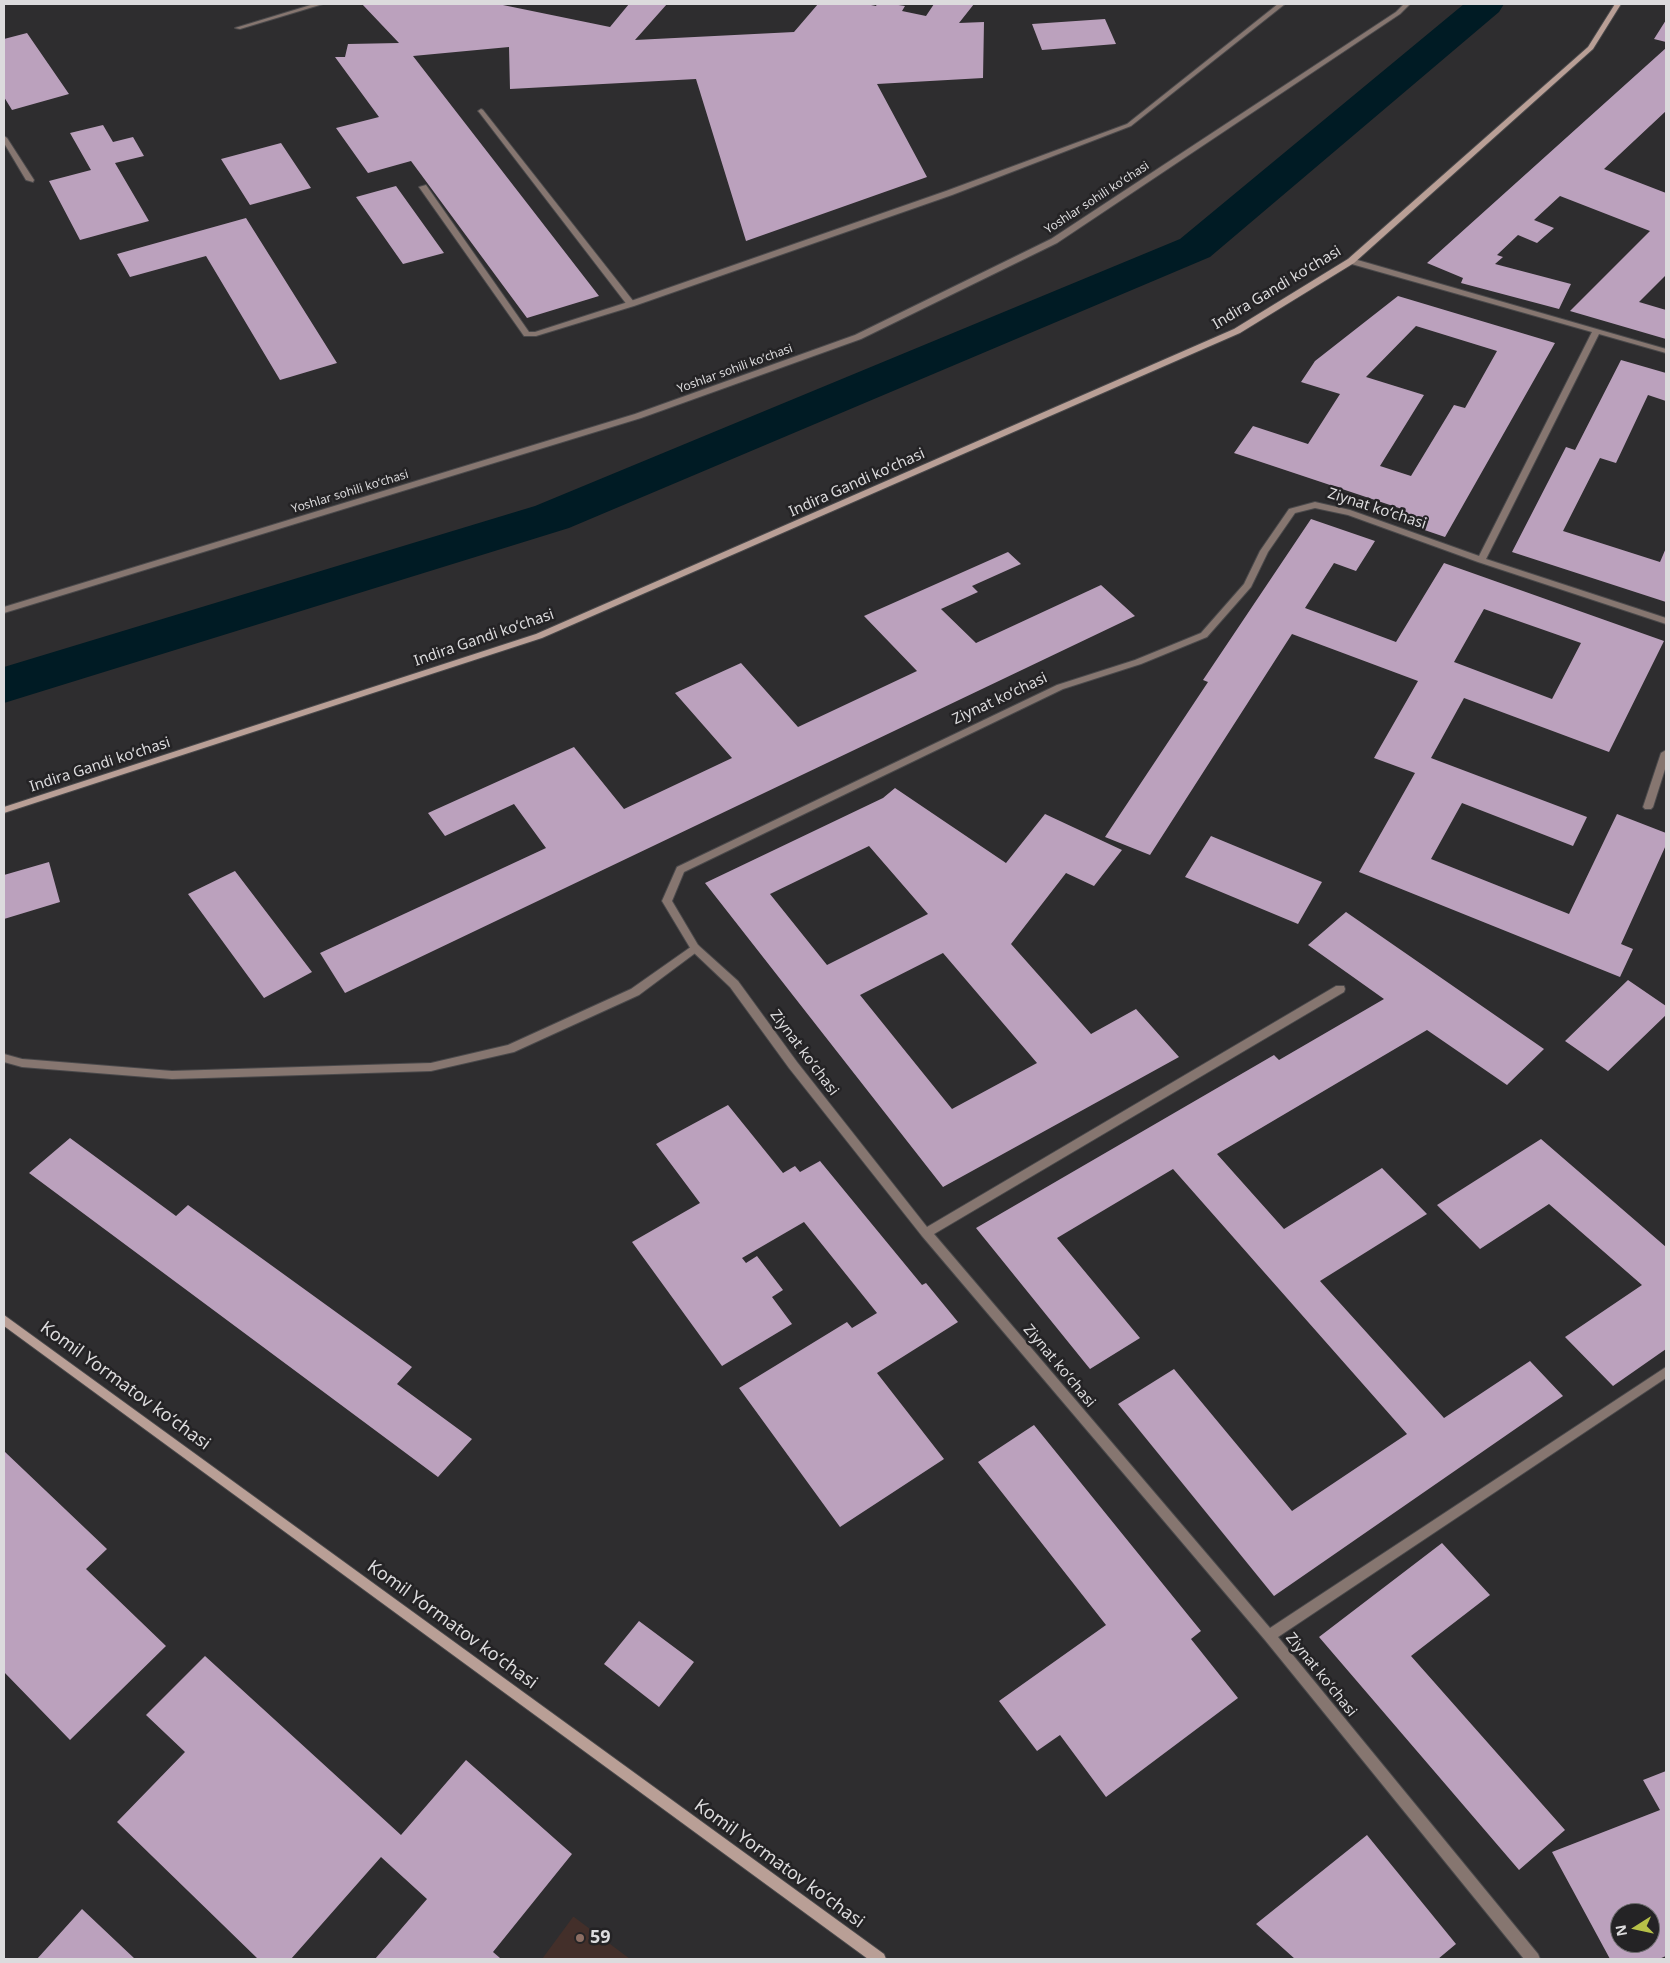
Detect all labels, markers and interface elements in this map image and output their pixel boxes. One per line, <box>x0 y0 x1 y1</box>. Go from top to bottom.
street label: Yoshlar sohili koʻchasi <box>1042 159 1152 237</box>
street label: Indira Gandi koʻchasi <box>1209 242 1345 334</box>
street label: Yoshlar sohili koʻchasi <box>675 341 795 397</box>
street label: Indira Gandi koʻchasi <box>786 445 928 521</box>
street label: Yoshlar sohili koʻchasi <box>290 467 410 517</box>
street label: Ziynat koʻchasi <box>1325 485 1429 533</box>
street label: Indira Gandi koʻchasi <box>412 606 556 670</box>
street label: Ziynat koʻchasi <box>950 669 1050 729</box>
street label: Indira Gandi koʻchasi <box>27 734 173 796</box>
street label: Ziynat koʻchasi <box>766 1007 842 1099</box>
street label: Komil Yormatov koʻchasi <box>36 1317 214 1455</box>
street label: Ziynat koʻchasi <box>1019 1321 1099 1411</box>
street label: Komil Yormatov koʻchasi <box>363 1556 541 1694</box>
street label: Ziynat koʻchasi <box>1282 1629 1360 1721</box>
street label: Komil Yormatov koʻchasi <box>690 1795 868 1933</box>
north arrow <box>1610 1903 1660 1953</box>
text: N <box>1610 1923 1631 1938</box>
place label: 59 <box>590 1927 611 1949</box>
marker: 59 <box>574 1932 586 1944</box>

